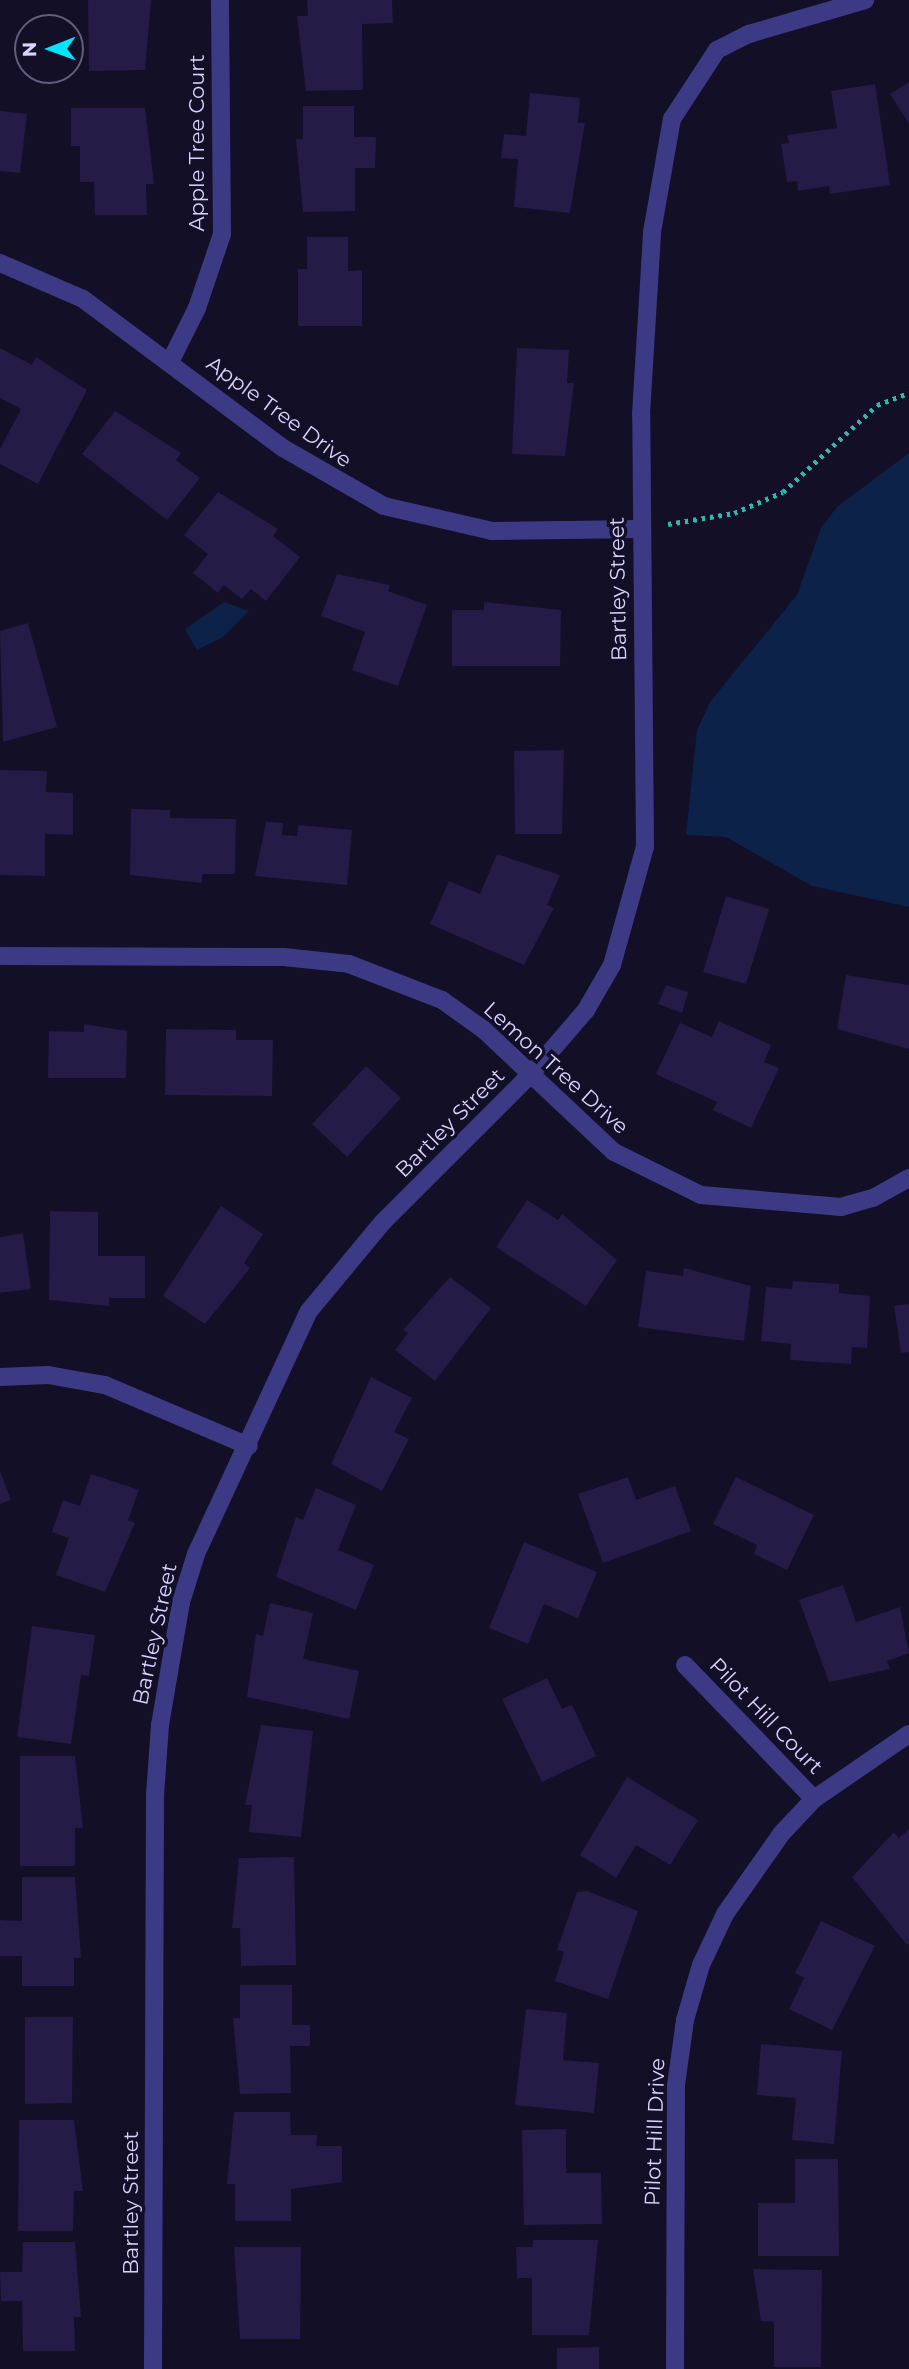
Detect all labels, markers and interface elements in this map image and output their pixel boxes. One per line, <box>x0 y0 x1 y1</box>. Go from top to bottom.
north arrow <box>14 14 84 84</box>
text: N <box>18 41 41 57</box>
street label: Apple Tree Court <box>184 54 210 232</box>
street label: Apple Tree Drive <box>202 351 356 473</box>
street label: Bartley Street <box>604 517 632 661</box>
street label: Lemon Tree Drive <box>479 996 633 1140</box>
street label: Bartley Street <box>390 1063 510 1183</box>
street label: Bartley Street <box>128 1561 182 1707</box>
street label: Pilot Hill Court <box>704 1653 828 1779</box>
street label: Pilot Hill Drive <box>640 2058 670 2206</box>
street label: Bartley Street <box>118 2131 144 2275</box>

